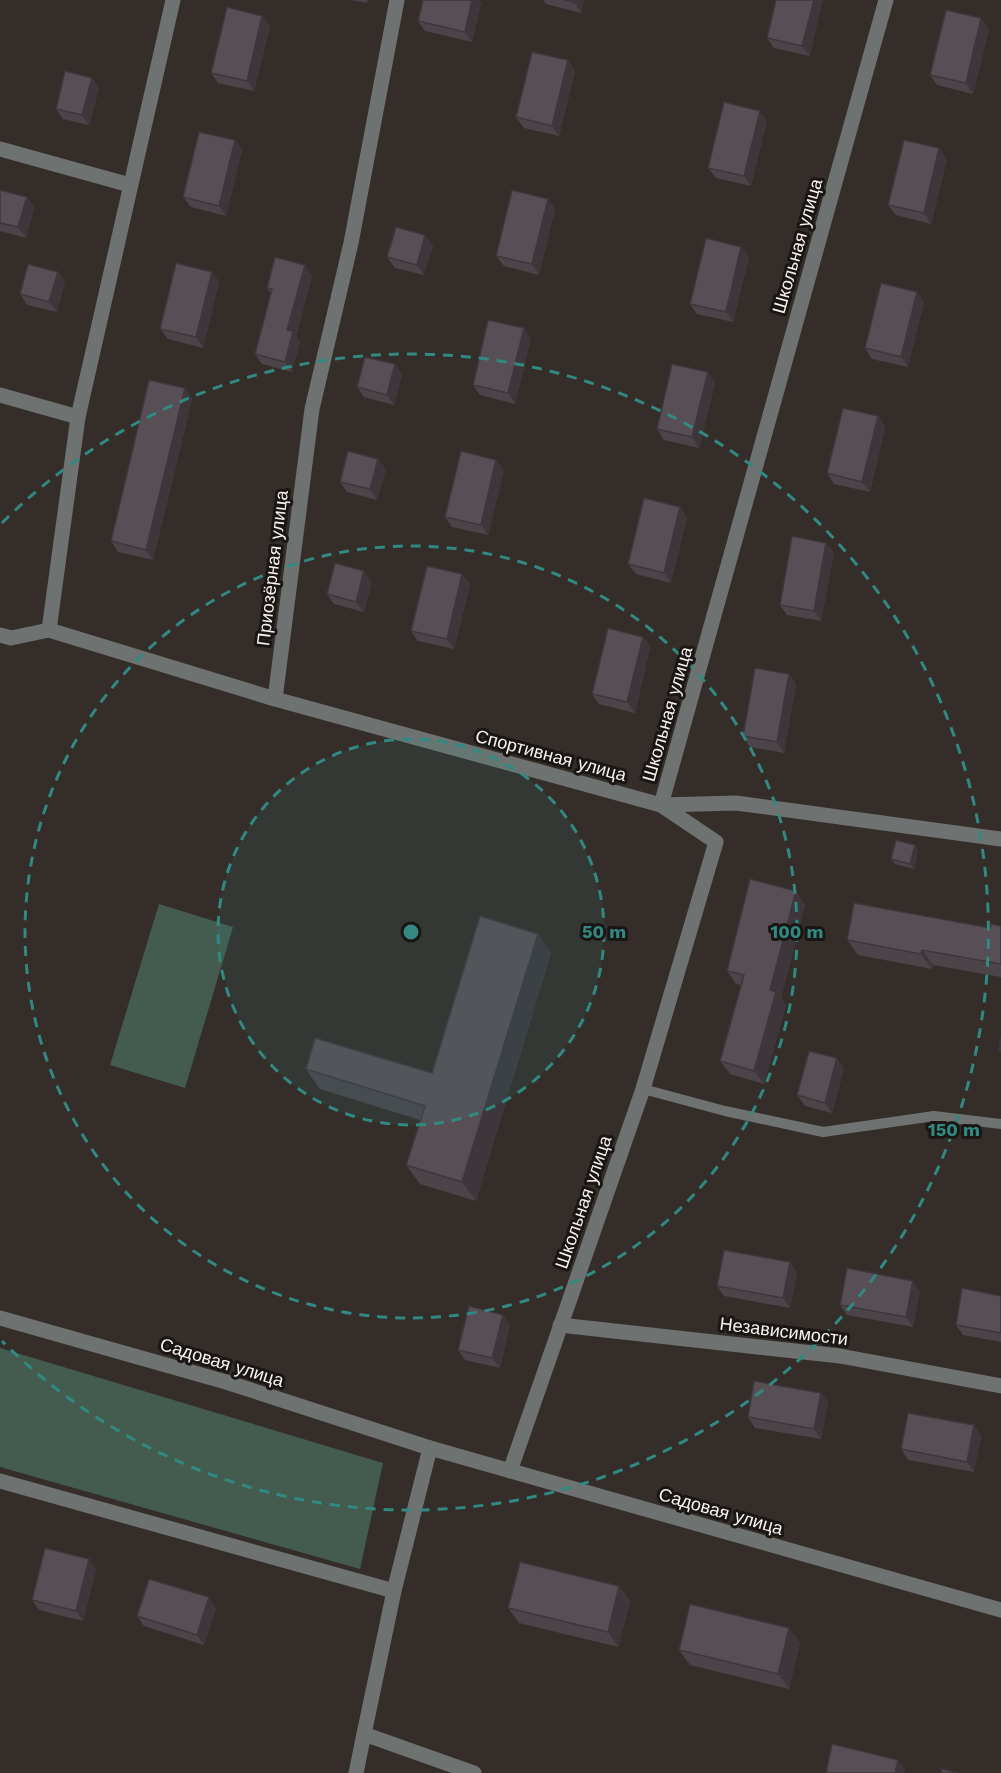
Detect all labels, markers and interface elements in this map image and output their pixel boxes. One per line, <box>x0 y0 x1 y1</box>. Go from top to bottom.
street label: Школьная улица <box>768 175 827 316</box>
street label: Приозёрная улица <box>252 488 292 647</box>
street label: Школьная улица <box>638 643 697 784</box>
street label: Спортивная улица <box>473 725 630 786</box>
text: 50 m <box>582 921 626 942</box>
text: 100 m <box>770 921 824 942</box>
centre of rings <box>401 922 421 942</box>
text: 150 m <box>928 1119 980 1140</box>
street label: Школьная улица <box>550 1132 616 1271</box>
street label: Независимости <box>719 1313 849 1349</box>
street label: Садовая улица <box>158 1333 287 1391</box>
street label: Садовая улица <box>656 1483 787 1539</box>

